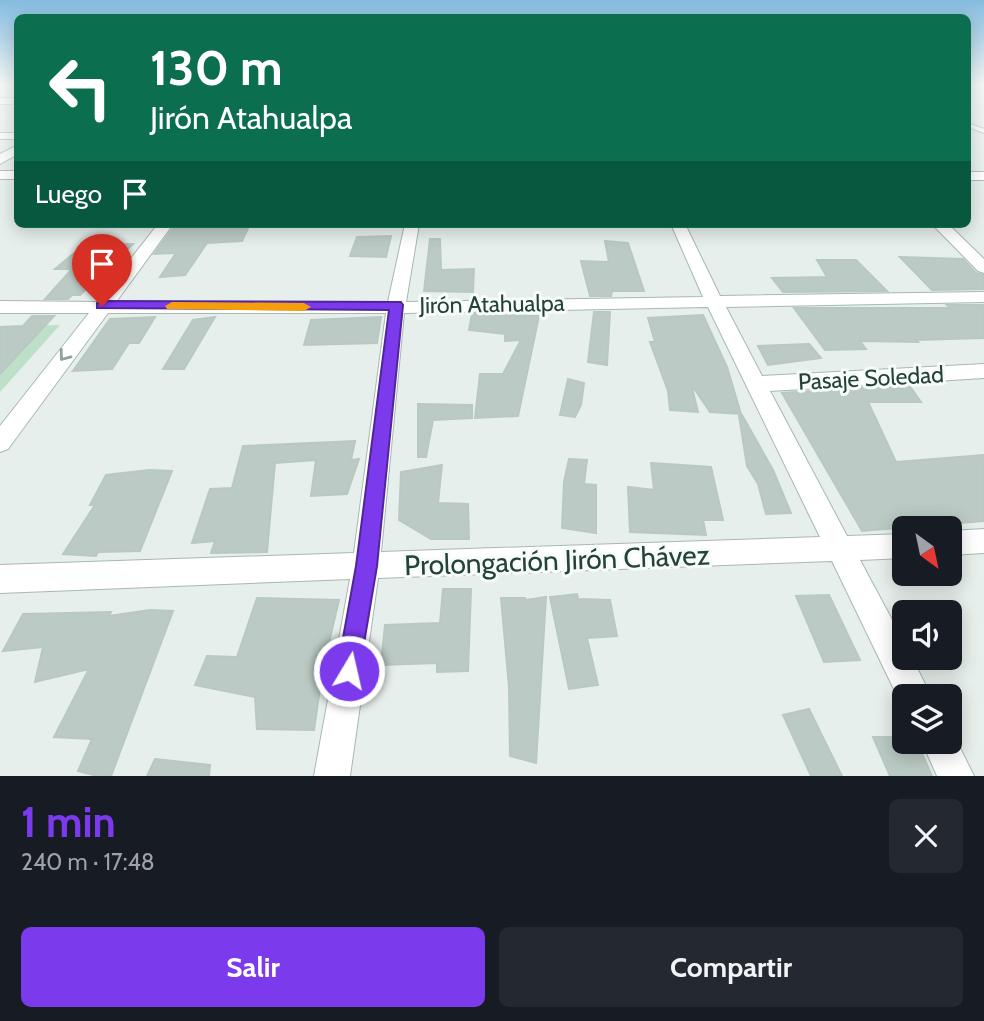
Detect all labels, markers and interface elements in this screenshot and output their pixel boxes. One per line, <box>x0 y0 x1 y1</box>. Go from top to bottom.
text: 130 m <box>150 38 283 97</box>
icon: left <box>35 42 126 133</box>
text: Jirón Atahualpa <box>150 98 352 137</box>
icon: arrive <box>116 175 154 213</box>
text: Luego <box>35 178 102 210</box>
pin <box>72 234 132 306</box>
icon: arrive <box>83 245 121 283</box>
street label: Jirón Atahualpa <box>418 289 565 319</box>
one-way arrow <box>60 348 73 361</box>
street label: Pasaje Soledad <box>797 360 945 396</box>
north arrow <box>892 516 962 586</box>
map controls <box>892 516 962 754</box>
street label: Prolongación Jirón Chávez <box>404 538 710 582</box>
button: sound <box>892 600 962 670</box>
position arrow <box>312 634 386 708</box>
button: layers <box>892 684 962 754</box>
text: 1 min <box>21 796 116 848</box>
button: close <box>889 799 963 873</box>
text: 240 m · 17:48 <box>21 848 155 876</box>
button: Salir <box>21 927 485 1007</box>
button: Compartir <box>499 927 963 1007</box>

